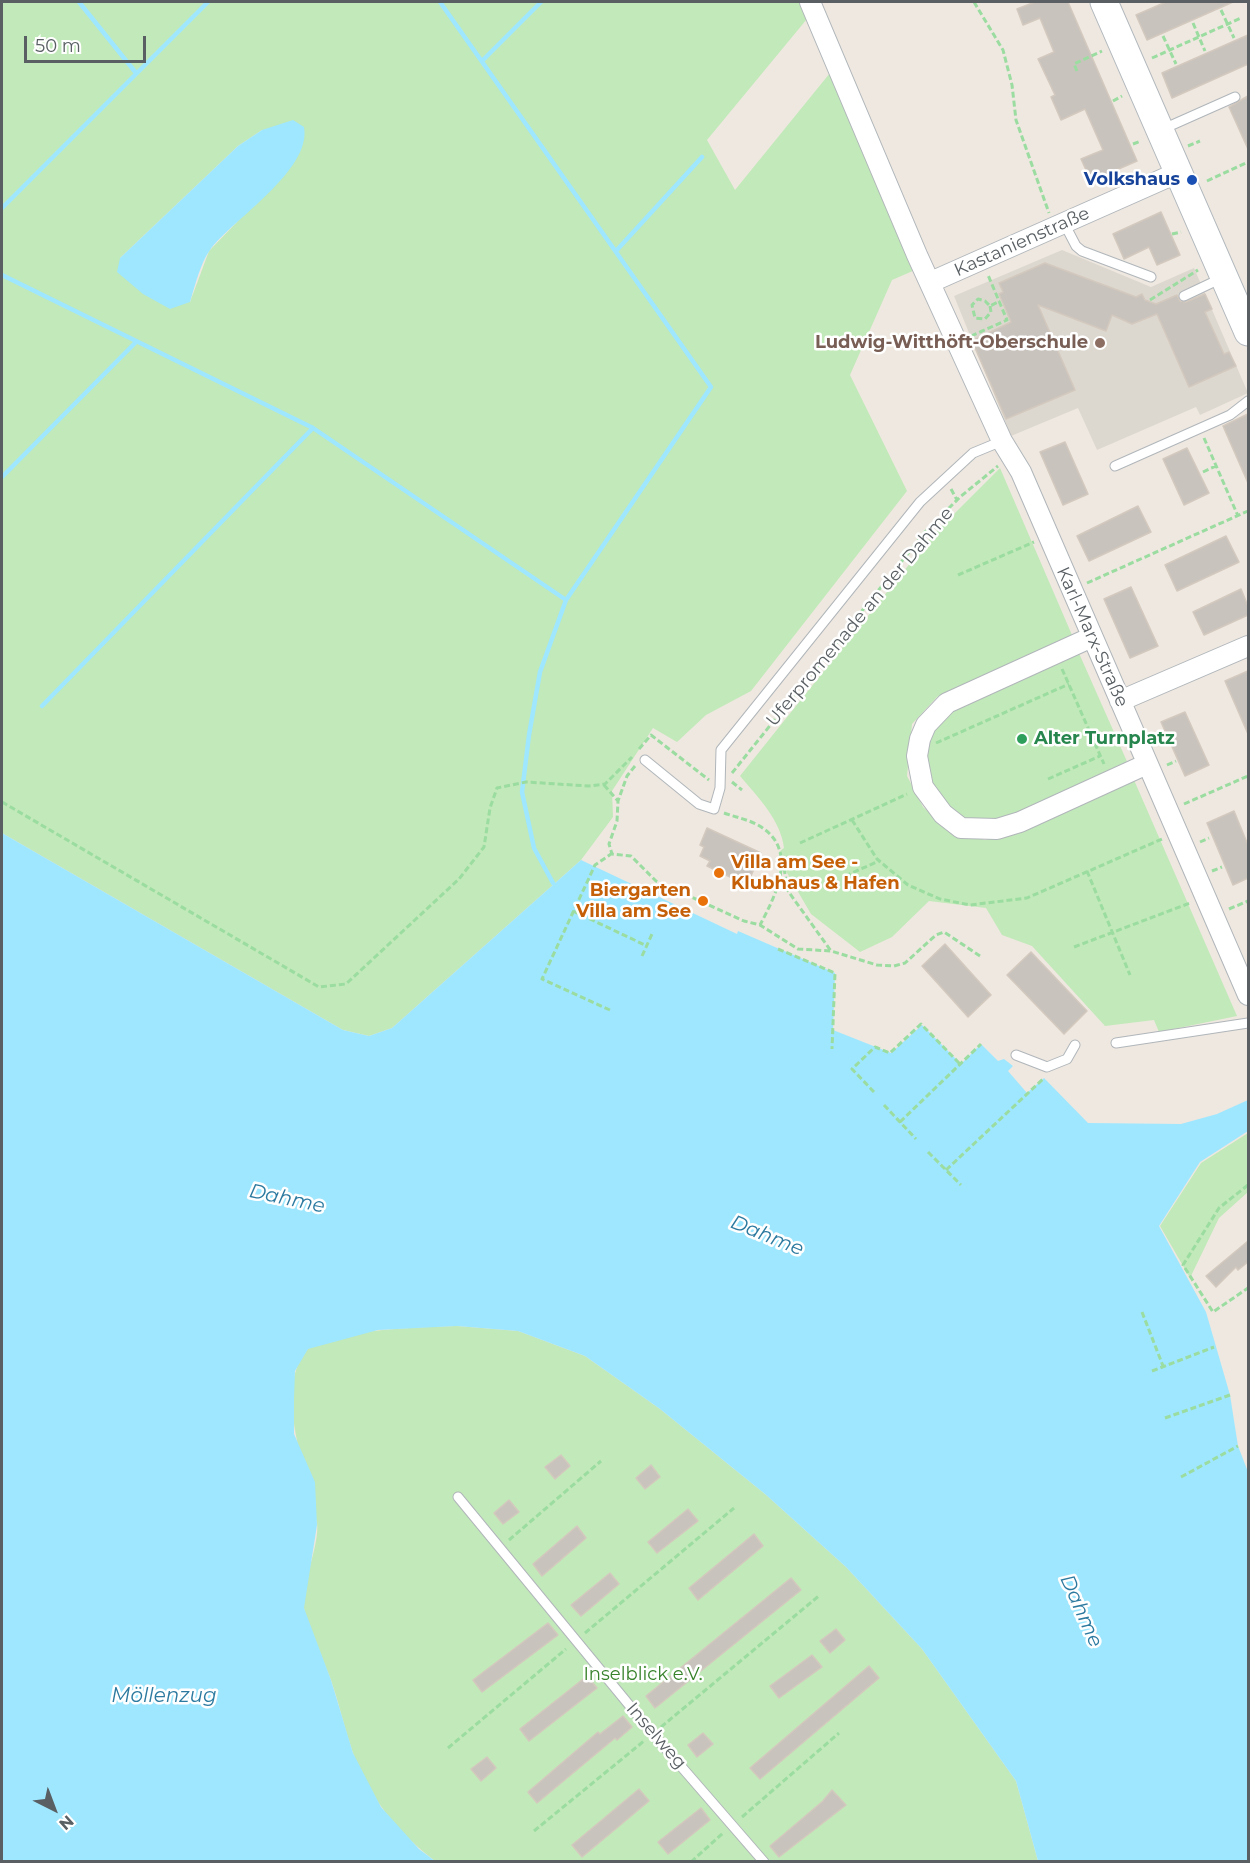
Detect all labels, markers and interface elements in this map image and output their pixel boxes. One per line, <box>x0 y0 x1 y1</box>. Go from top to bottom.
scale bar <box>27 24 148 62</box>
text: 50 m <box>35 35 81 57</box>
place label: Volkshaus <box>1084 169 1180 191</box>
marker: Volkshaus <box>1185 173 1199 187</box>
street label: Kastanienstraße <box>951 203 1093 281</box>
place label: Ludwig-Witthöft-Oberschule <box>815 332 1088 354</box>
marker: Ludwig-Witthöft-Oberschule <box>1093 336 1107 350</box>
street label: Uferpromenade an der Dahme <box>762 503 958 731</box>
street label: Karl-Marx-Straße <box>1051 564 1133 710</box>
place label: Alter Turnplatz <box>1034 728 1175 750</box>
marker: Alter Turnplatz <box>1015 732 1029 746</box>
place label: Villa am See - Klubhaus & Hafen <box>731 852 900 894</box>
marker: Villa am See - Klubhaus & Hafen <box>712 866 726 880</box>
place label: Biergarten Villa am See <box>576 880 691 922</box>
marker: Biergarten Villa am See <box>696 894 710 908</box>
water label: Dahme <box>247 1179 327 1219</box>
water label: Dahme <box>727 1210 807 1262</box>
water label: Dahme <box>1054 1571 1108 1651</box>
park label: Inselblick e.V. <box>583 1664 703 1686</box>
water label: Möllenzug <box>111 1684 217 1708</box>
street label: Inselweg <box>621 1698 691 1774</box>
north arrow <box>24 1779 84 1839</box>
text: N <box>55 1811 78 1834</box>

